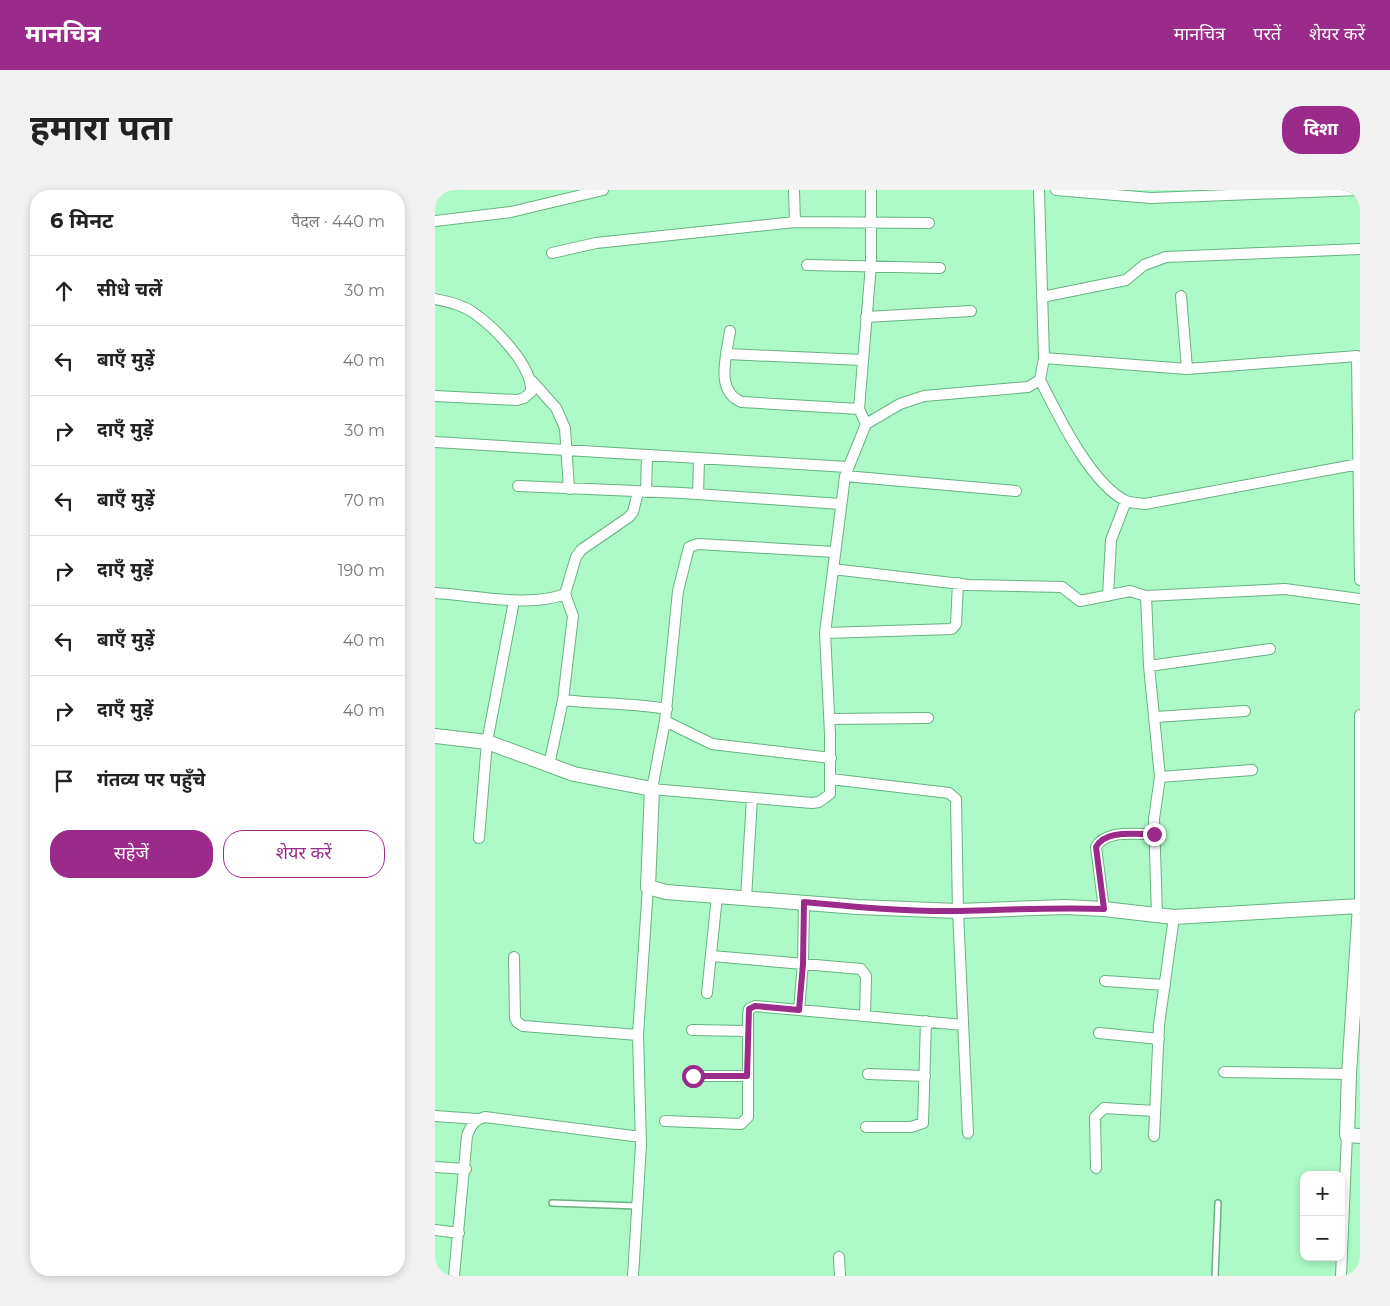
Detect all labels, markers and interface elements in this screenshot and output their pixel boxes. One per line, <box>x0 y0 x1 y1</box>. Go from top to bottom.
text: मानचित्र <box>25 19 101 48</box>
text: मानचित्र <box>1174 23 1225 45</box>
text: परतें <box>1253 23 1281 45</box>
text: शेयर करें <box>1309 23 1365 45</box>
text: हमारा पता <box>30 106 172 149</box>
button: दिशा <box>1282 106 1360 154</box>
text: 6 मिनट <box>50 208 113 233</box>
text: पैदल · 440 m <box>291 212 385 231</box>
icon: ahead <box>50 277 78 305</box>
text: सीधे चलें <box>97 278 162 301</box>
text: 30 m <box>344 281 385 300</box>
icon: left <box>50 347 78 375</box>
text: बाएँ मुड़ें <box>97 348 154 371</box>
text: 40 m <box>343 351 385 370</box>
icon: right <box>50 417 78 445</box>
text: दाएँ मुड़ें <box>97 418 153 441</box>
text: 30 m <box>344 421 385 440</box>
icon: left <box>50 487 78 515</box>
text: बाएँ मुड़ें <box>97 488 154 511</box>
text: 70 m <box>344 491 385 510</box>
icon: right <box>50 557 78 585</box>
text: दाएँ मुड़ें <box>97 558 153 581</box>
text: 190 m <box>338 561 385 580</box>
icon: left <box>50 627 78 655</box>
text: बाएँ मुड़ें <box>97 628 154 651</box>
text: 40 m <box>343 631 385 650</box>
icon: right <box>50 697 78 725</box>
text: दाएँ मुड़ें <box>97 698 153 721</box>
text: 40 m <box>343 701 385 720</box>
icon: arrive <box>50 767 78 795</box>
text: गंतव्य पर पहुँचे <box>97 768 205 791</box>
route end <box>1143 823 1166 846</box>
button: सहेजें <box>50 830 213 878</box>
button: शेयर करें <box>223 830 385 878</box>
route start <box>682 1065 705 1088</box>
map controls <box>1300 1171 1345 1261</box>
button: + <box>1300 1171 1345 1216</box>
button: − <box>1300 1216 1345 1261</box>

